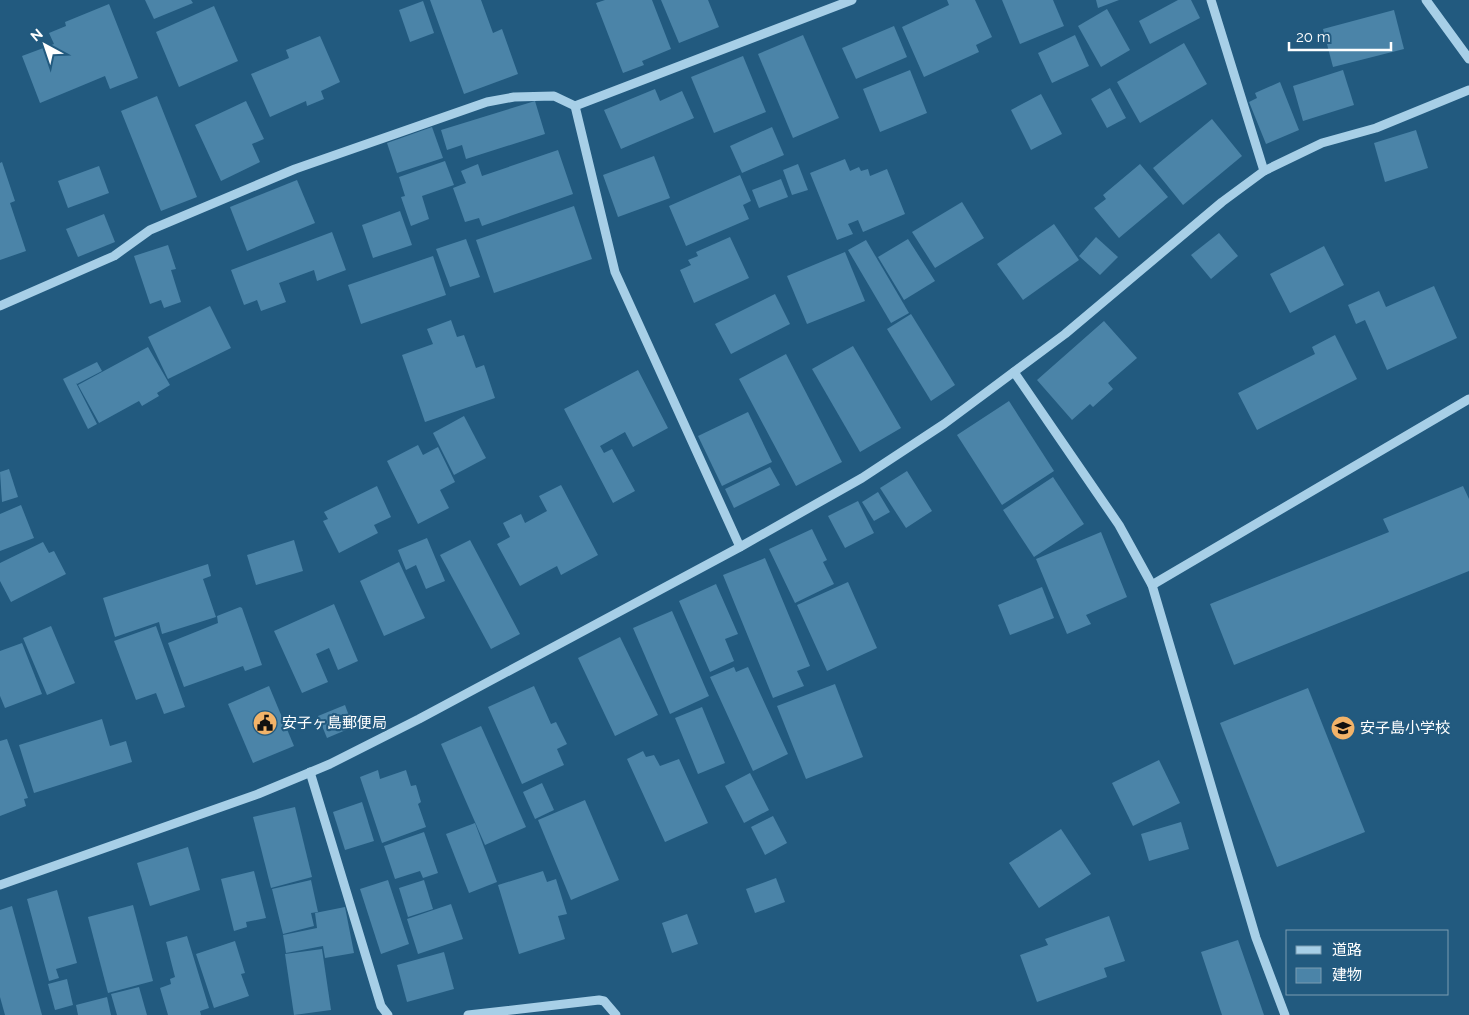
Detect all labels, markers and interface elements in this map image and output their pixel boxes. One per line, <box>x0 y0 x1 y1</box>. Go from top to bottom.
north arrow <box>20 20 70 70</box>
scale bar <box>1289 20 1392 52</box>
text: N <box>27 25 46 45</box>
text: 20 m <box>1296 28 1331 46</box>
public building icon: 安子ヶ島郵便局 <box>252 710 278 736</box>
place label: 安子ヶ島郵便局 <box>282 714 387 732</box>
school or university icon: 安子島小学校 <box>1330 715 1356 741</box>
place label: 安子島小学校 <box>1360 719 1450 737</box>
legend <box>1286 930 1449 995</box>
text: 道路 <box>1332 941 1362 959</box>
text: 建物 <box>1332 966 1362 984</box>

